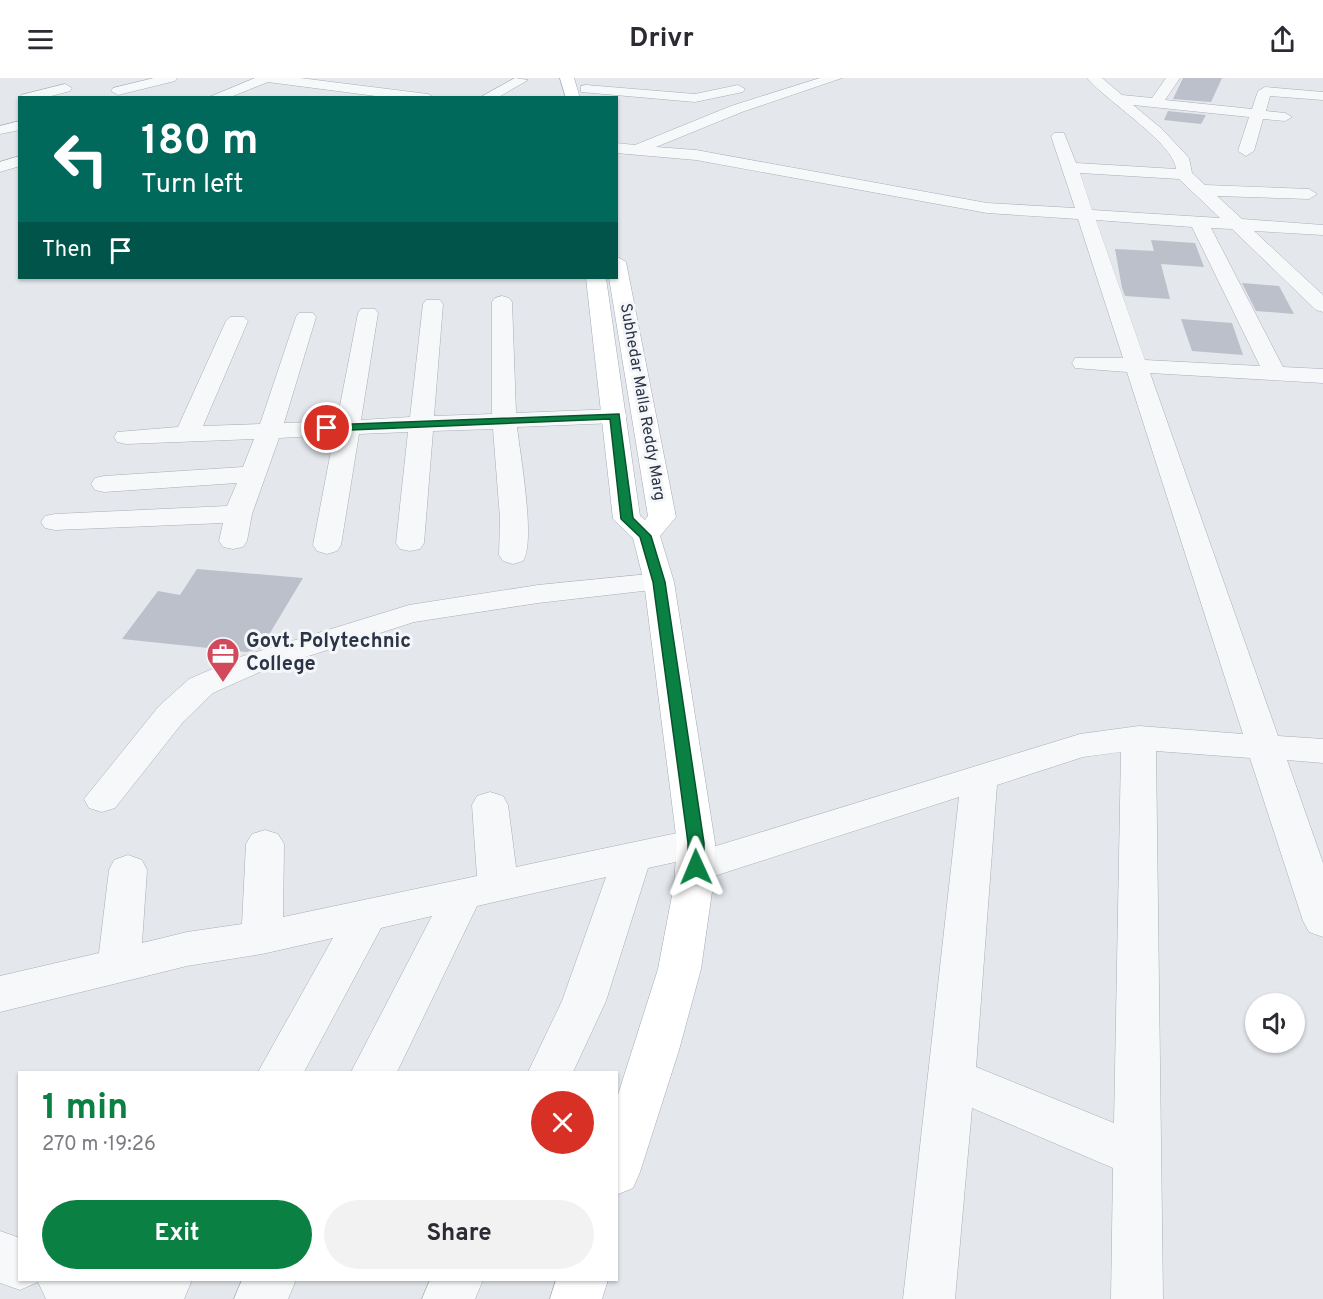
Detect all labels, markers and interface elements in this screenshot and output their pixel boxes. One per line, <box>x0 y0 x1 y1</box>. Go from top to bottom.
text: Drivr <box>629 22 694 56</box>
icon: menu <box>24 23 57 56</box>
icon: share <box>1266 23 1299 56</box>
text: 180 m <box>141 116 258 169</box>
icon: left <box>42 120 120 198</box>
text: Turn left <box>141 168 243 202</box>
icon: arrive <box>104 234 137 267</box>
text: Then <box>42 237 92 264</box>
street label: Subhedar Malla Reddy Marg <box>615 302 669 502</box>
pin <box>301 402 352 453</box>
icon: arrive <box>310 411 343 444</box>
place label: Govt. Polytechnic College <box>246 629 411 678</box>
office icon: Govt. Polytechnic College <box>205 636 241 683</box>
position arrow <box>664 835 728 899</box>
map controls <box>1245 993 1305 1053</box>
button: sound <box>1245 993 1305 1053</box>
text: 1 min <box>42 1086 128 1132</box>
button: close <box>531 1091 594 1154</box>
text: 270 m · 19:26 <box>42 1132 156 1158</box>
button: Exit <box>42 1200 312 1269</box>
button: Share <box>324 1200 594 1269</box>

